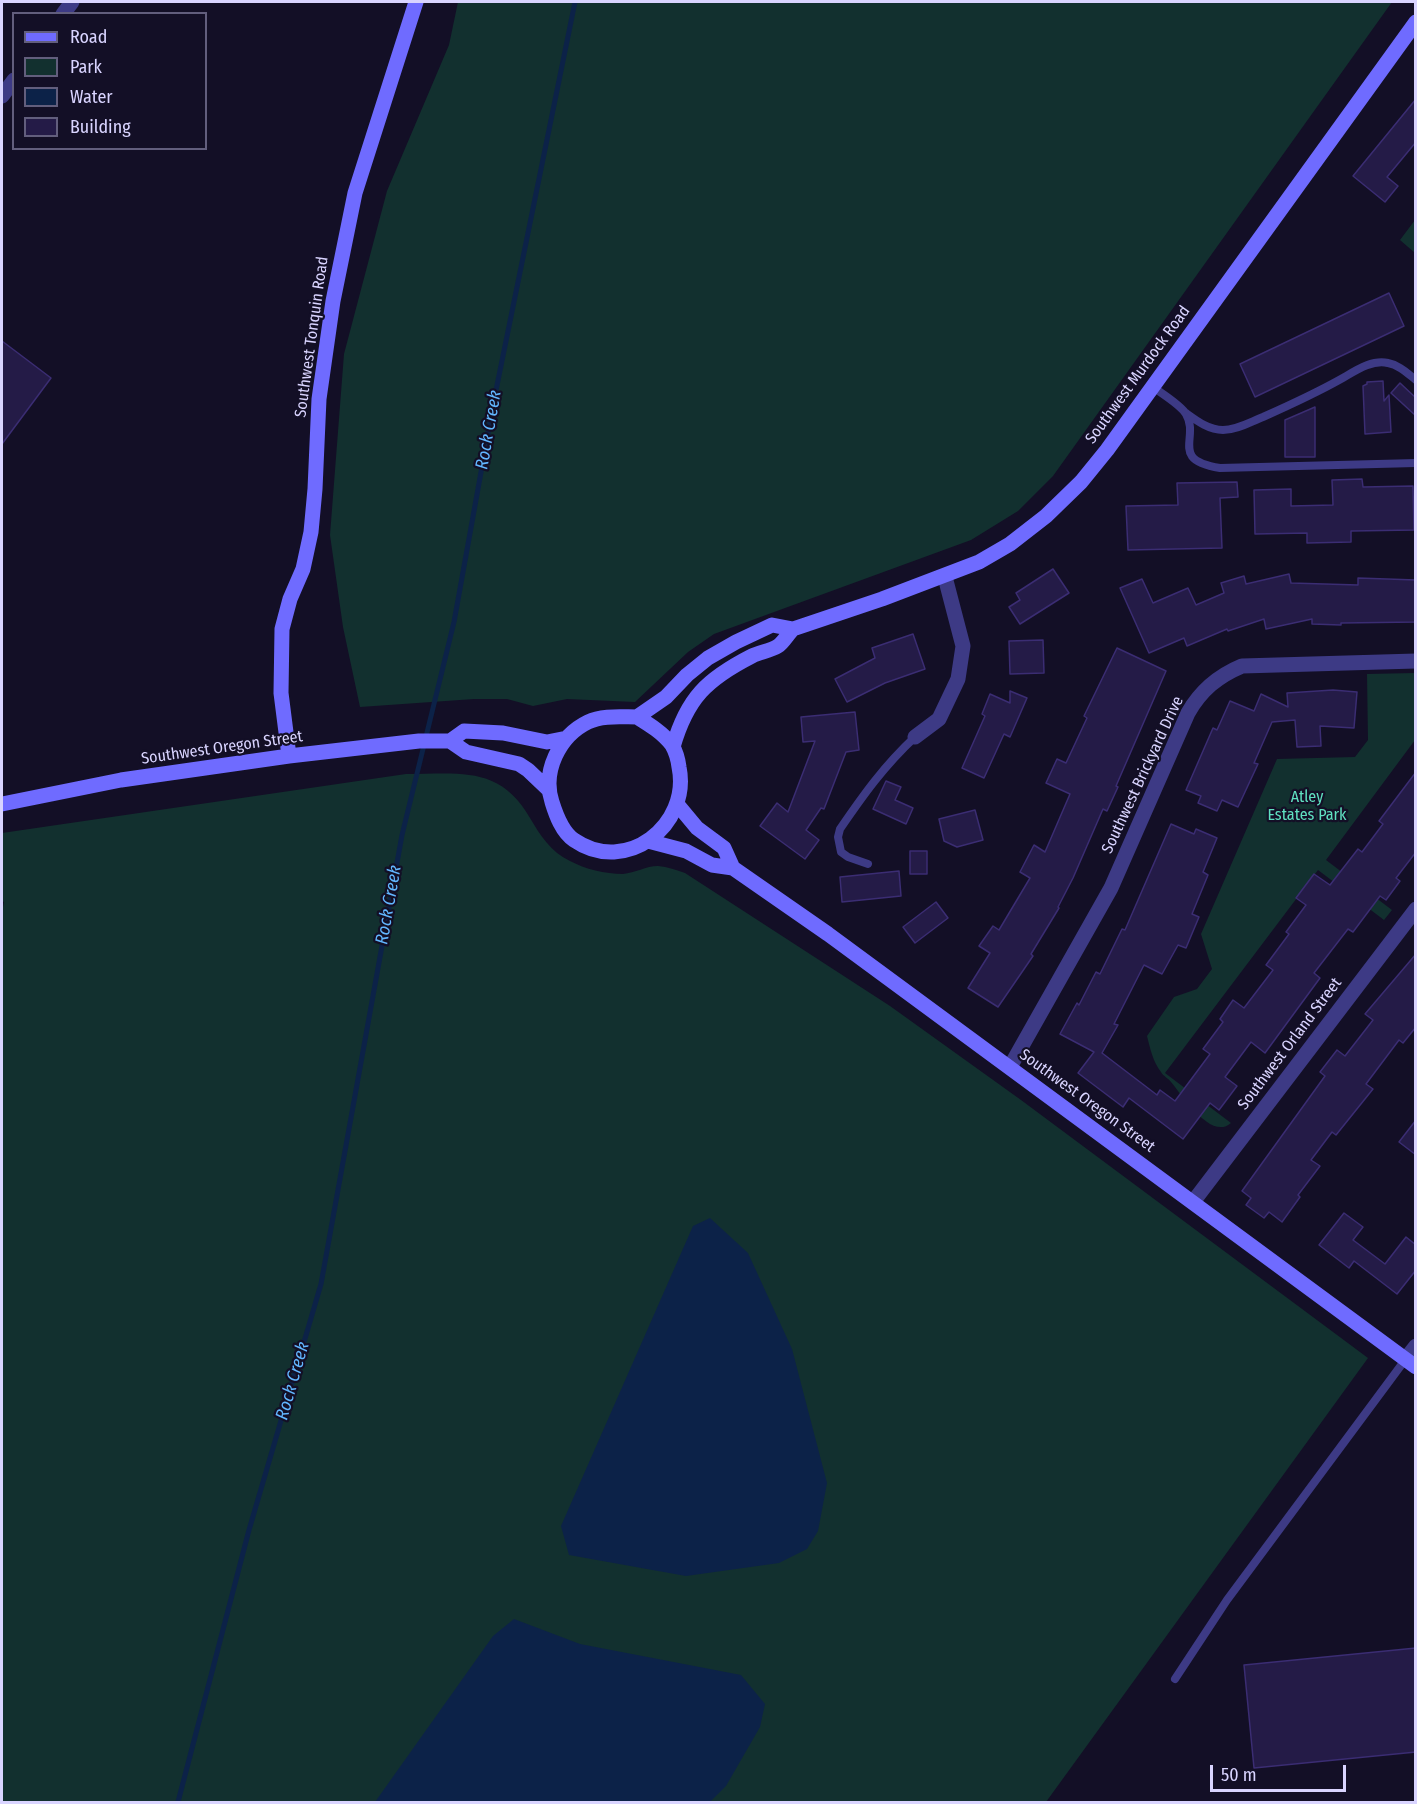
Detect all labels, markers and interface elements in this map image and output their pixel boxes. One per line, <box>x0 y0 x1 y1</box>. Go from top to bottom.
legend <box>12 12 207 150</box>
text: Road <box>70 26 107 48</box>
text: Park <box>70 56 102 78</box>
text: Water <box>70 86 113 108</box>
text: Building <box>70 116 131 138</box>
street label: Southwest Tonquin Road <box>291 255 333 419</box>
street label: Southwest Murdock Road <box>1082 302 1194 448</box>
water label: Rock Creek <box>471 389 507 471</box>
street label: Southwest Brickyard Drive <box>1098 693 1188 857</box>
street label: Southwest Oregon Street <box>140 727 304 769</box>
park label: Atley Estates Park <box>1267 788 1347 826</box>
water label: Rock Creek <box>371 864 407 946</box>
street label: Southwest Orland Street <box>1234 974 1346 1114</box>
street label: Southwest Oregon Street <box>1015 1045 1159 1157</box>
water label: Rock Creek <box>272 1340 314 1422</box>
scale bar <box>1213 1753 1350 1791</box>
text: 50 m <box>1221 1764 1257 1786</box>

